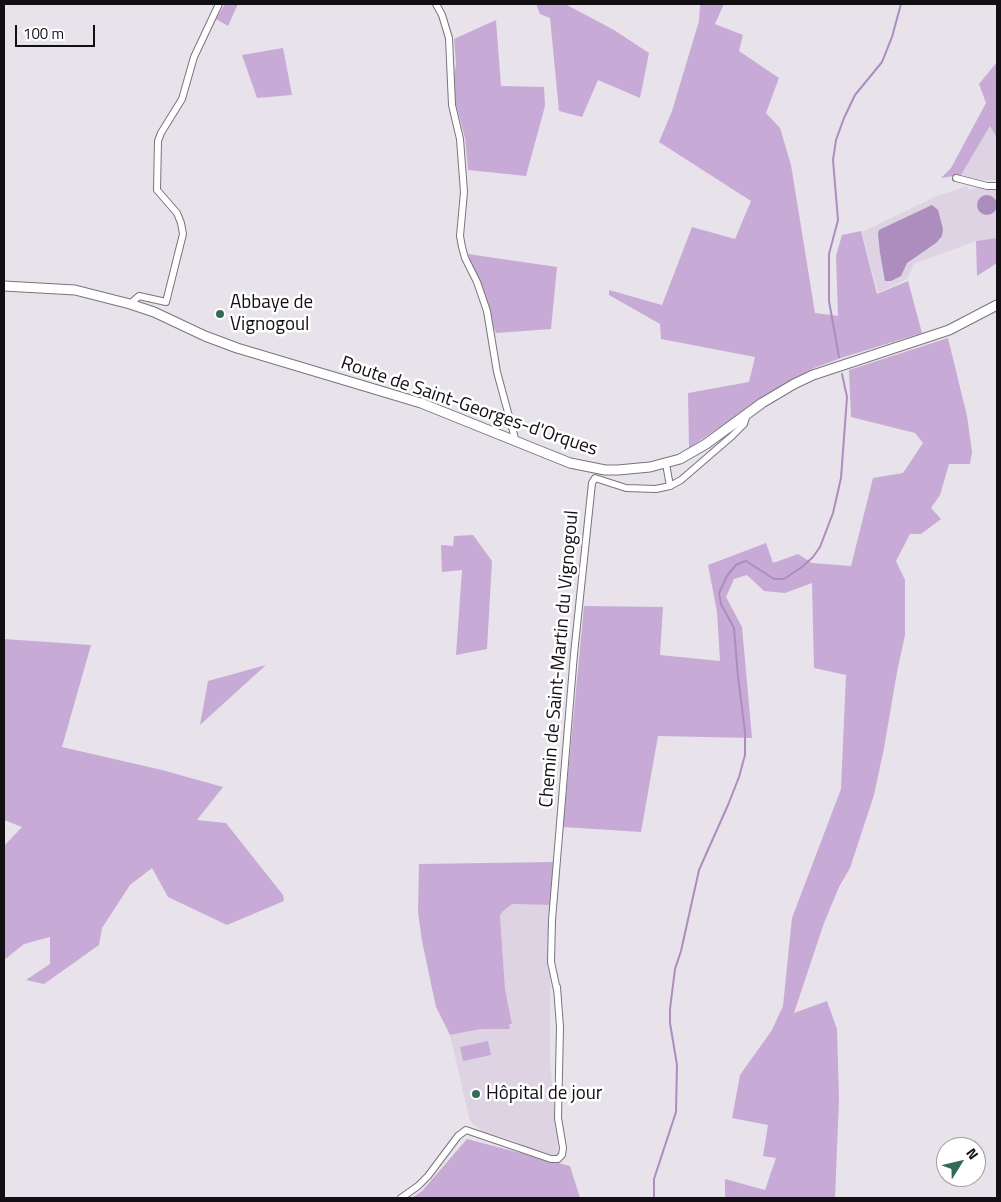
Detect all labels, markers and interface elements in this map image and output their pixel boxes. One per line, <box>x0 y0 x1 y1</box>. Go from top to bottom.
scale bar <box>18 15 98 47</box>
text: 100 m <box>23 22 64 45</box>
place label: Abbaye de Vignogoul <box>230 292 313 336</box>
marker: Abbaye de Vignogoul <box>214 308 226 320</box>
street label: Route de Saint-Georges-d'Orques <box>338 352 600 462</box>
street label: Chemin de Saint-Martin du Vignogoul <box>536 509 584 809</box>
place label: Hôpital de jour <box>486 1083 602 1105</box>
marker: Hôpital de jour <box>470 1088 482 1100</box>
north arrow <box>936 1137 986 1187</box>
text: N <box>961 1143 984 1164</box>

